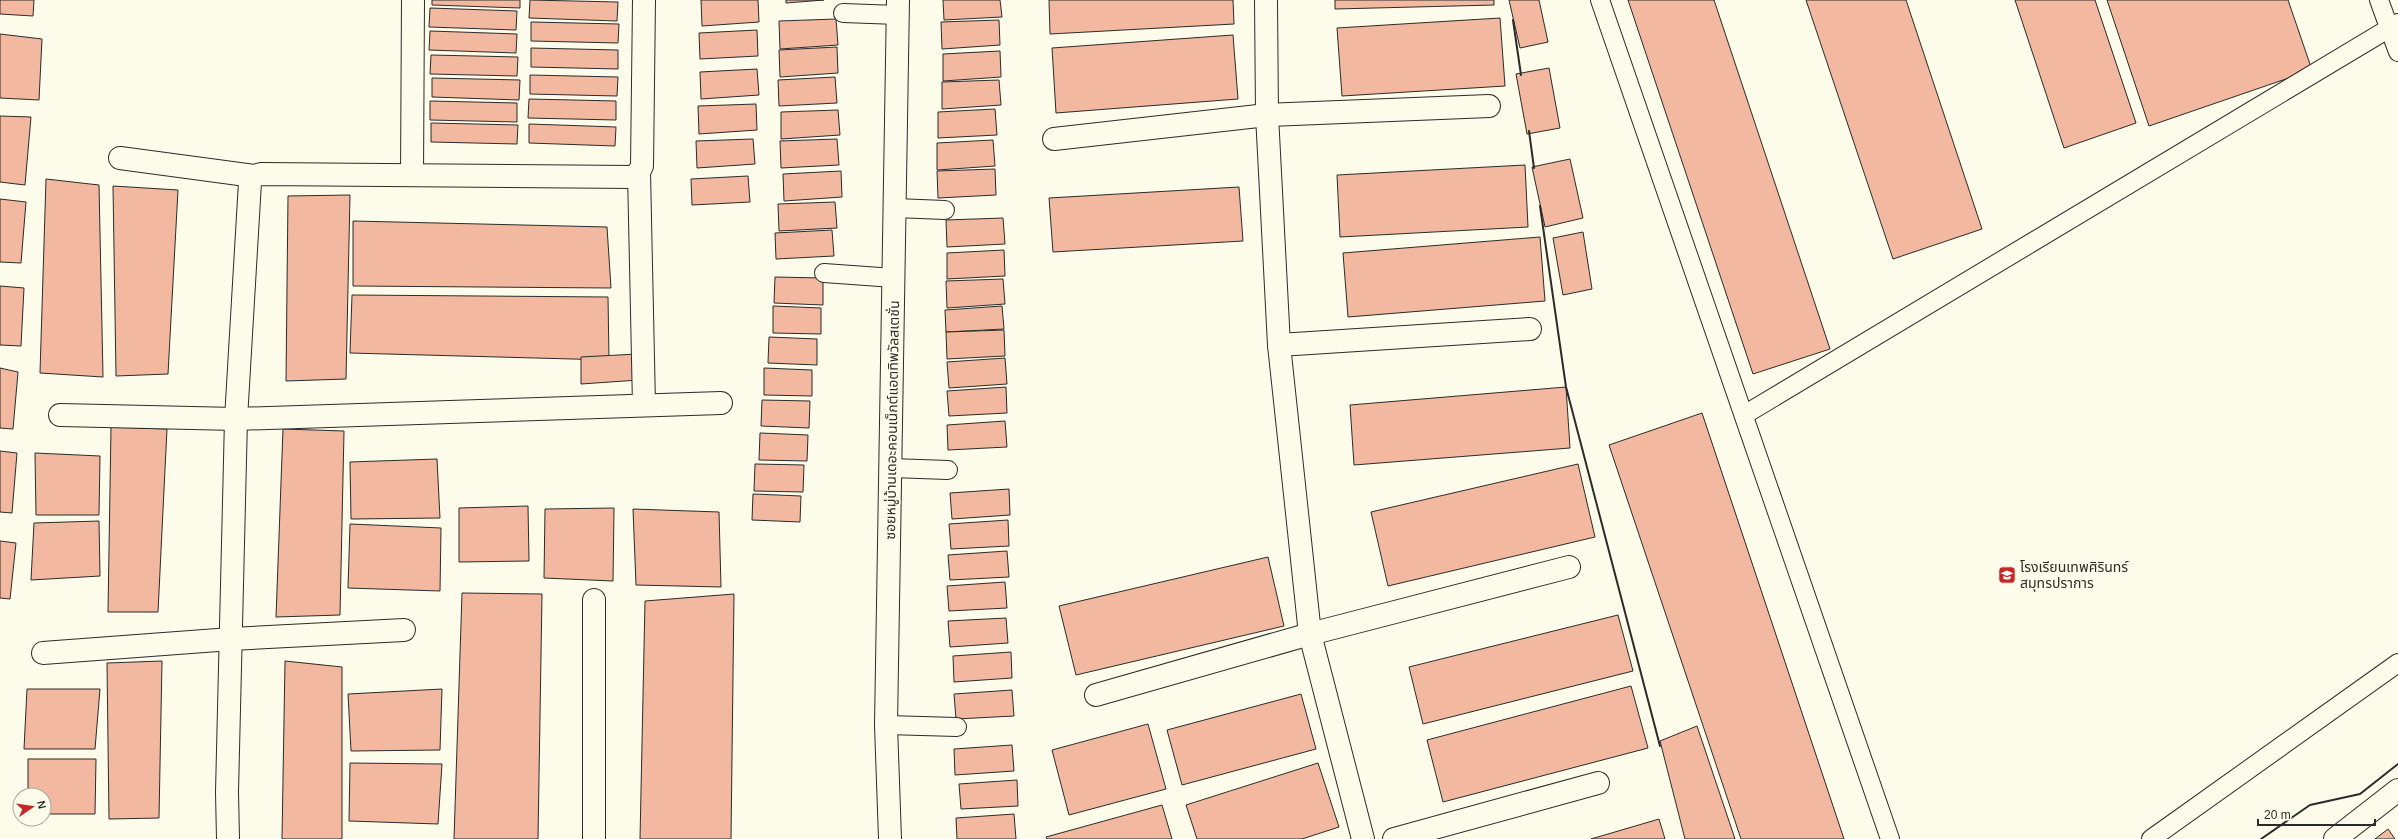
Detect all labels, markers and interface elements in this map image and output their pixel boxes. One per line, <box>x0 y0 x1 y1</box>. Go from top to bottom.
street label: ซอยหมู่บ้านเดอะคอนเน็กต์แอตทิพวัลสเตชั่น <box>881 300 903 540</box>
place label: โรงเรียนเทพศิรินทร์ สมุทรปราการ <box>2020 559 2129 592</box>
school or university icon: โรงเรียนเทพศิรินทร์ สมุทรปราการ <box>1997 565 2017 585</box>
north arrow <box>12 787 52 827</box>
text: N <box>35 800 48 810</box>
scale bar <box>2258 801 2375 827</box>
text: 20 m <box>2264 808 2291 822</box>

